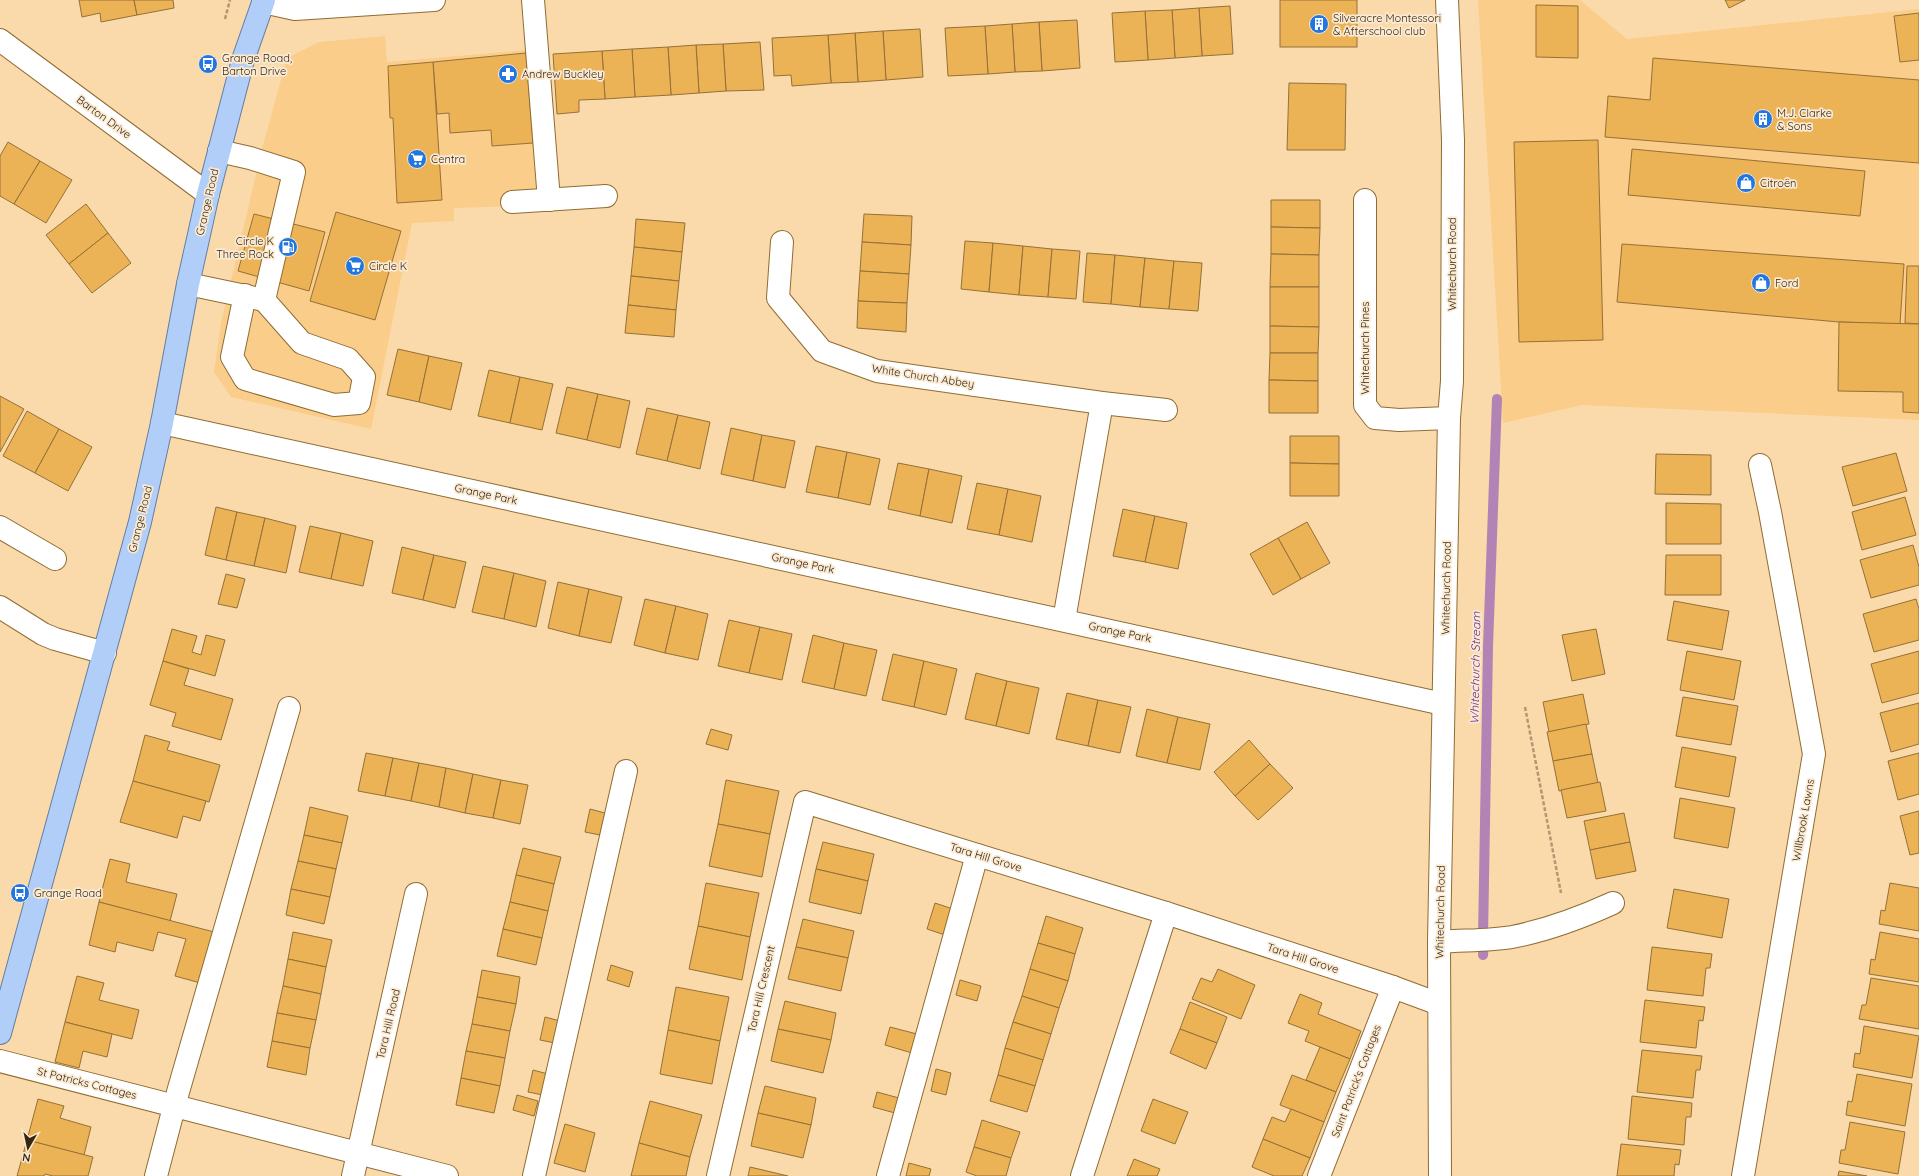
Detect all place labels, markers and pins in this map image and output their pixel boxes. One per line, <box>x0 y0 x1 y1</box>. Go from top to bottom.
place label: Silveracre Montessori & Afterschool club <box>1333 11 1441 38</box>
building icon: Silveracre Montessori & Afterschool club <box>1308 13 1330 35</box>
place label: Grange Road, Barton Drive <box>222 51 292 78</box>
bus stop icon: Grange Road, Barton Drive <box>197 53 219 75</box>
pharmacy icon: Andrew Buckley <box>497 63 519 85</box>
place label: Andrew Buckley <box>522 67 603 81</box>
place label: M.J. Clarke & Sons <box>1777 106 1832 133</box>
building icon: M.J. Clarke & Sons <box>1752 108 1774 130</box>
supermarket icon: Centra <box>406 148 428 170</box>
place label: Centra <box>431 152 465 166</box>
shop icon: Citroën <box>1735 172 1757 194</box>
place label: Citroën <box>1760 176 1796 190</box>
place label: Circle K Three Rock <box>216 234 274 261</box>
fuel station icon: Circle K Three Rock <box>277 236 299 258</box>
supermarket icon: Circle K <box>344 255 366 277</box>
place label: Circle K <box>369 259 407 273</box>
shop icon: Ford <box>1750 272 1772 294</box>
place label: Ford <box>1775 276 1798 290</box>
bus stop icon: Grange Road <box>9 882 31 904</box>
place label: Grange Road <box>34 886 102 900</box>

